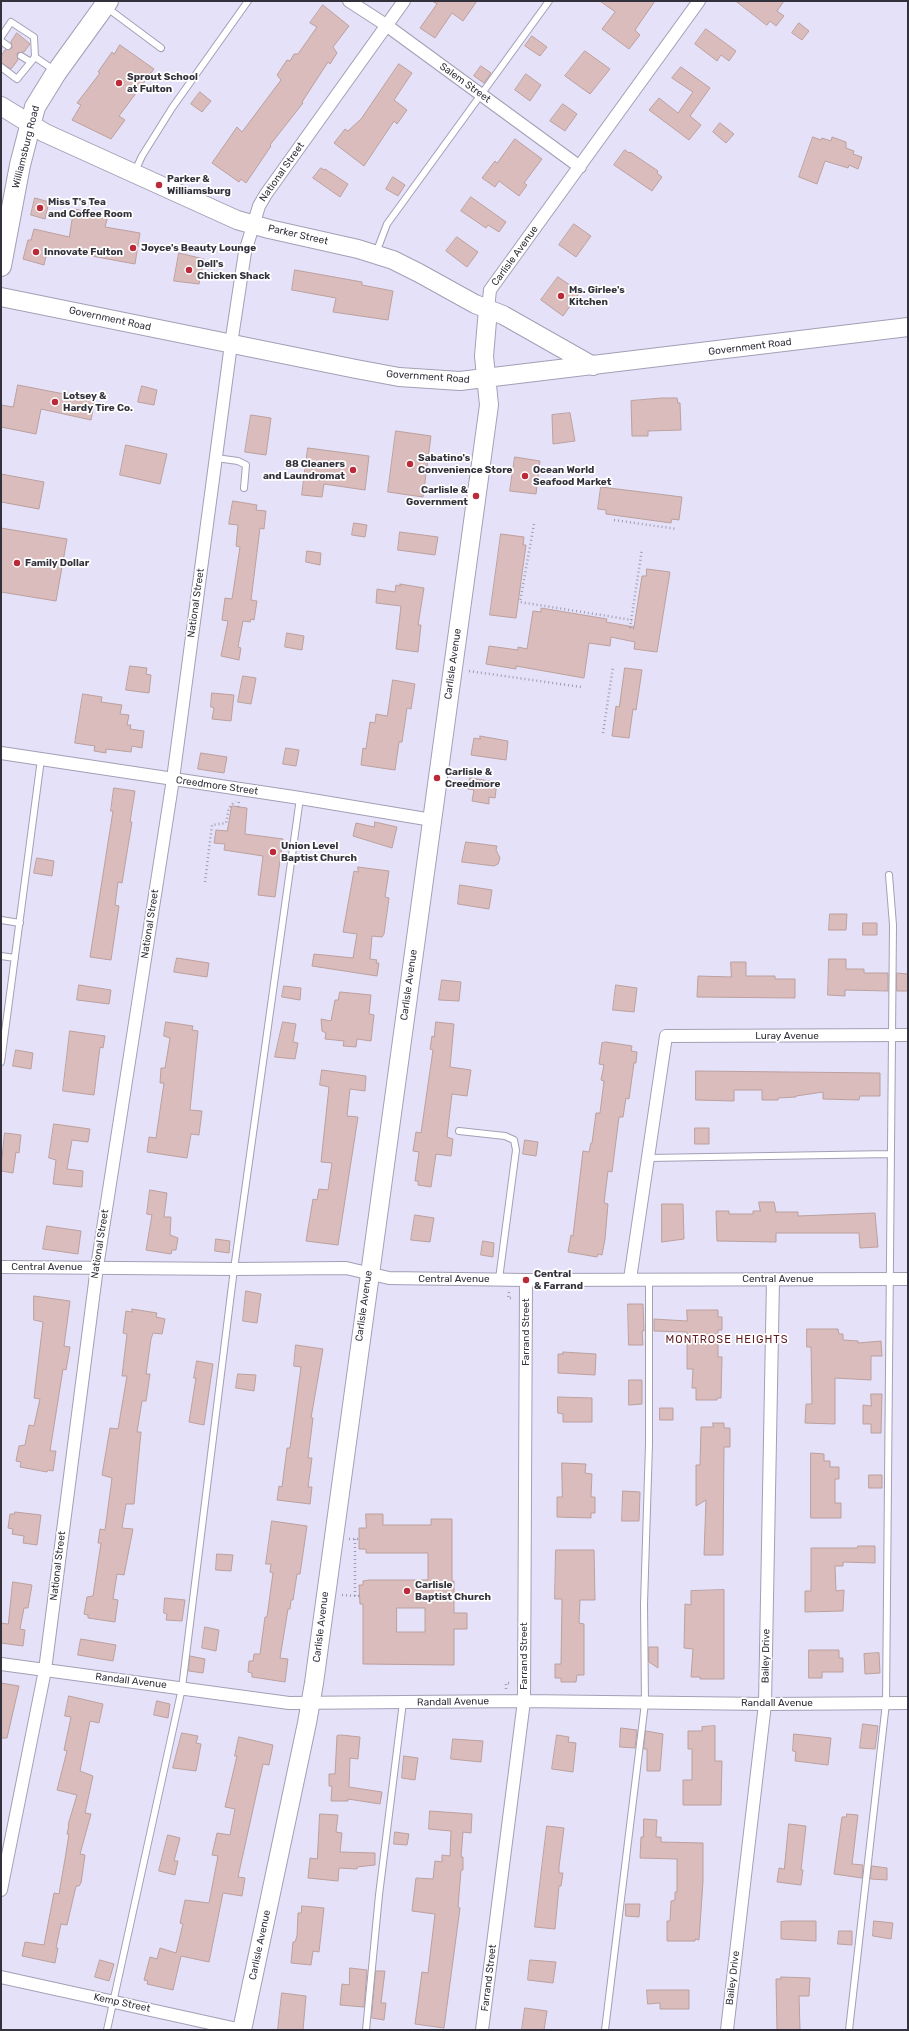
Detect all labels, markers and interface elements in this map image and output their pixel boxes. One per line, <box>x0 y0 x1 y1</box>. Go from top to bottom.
street label: Salem Street <box>437 61 493 105</box>
place label: Sprout School at Fulton <box>127 71 198 94</box>
marker: Sprout School at Fulton <box>114 78 124 88</box>
street label: Williamsburg Road <box>10 104 42 190</box>
street label: National Street <box>257 140 307 204</box>
place label: Parker & Williamsburg <box>167 173 231 196</box>
marker: Parker & Williamsburg <box>154 180 164 190</box>
place label: Miss T's Tea and Coffee Room <box>48 196 132 220</box>
marker: Miss T's Tea and Coffee Room <box>35 203 45 213</box>
street label: Parker Street <box>267 222 329 248</box>
street label: Carlisle Avenue <box>489 224 541 288</box>
place label: Joyce's Beauty Lounge <box>141 242 256 254</box>
marker: Joyce's Beauty Lounge <box>128 243 138 253</box>
place label: Innovate Fulton <box>44 246 123 258</box>
marker: Innovate Fulton <box>31 247 41 257</box>
place label: Dell's Chicken Shack <box>197 258 270 282</box>
marker: Dell's Chicken Shack <box>184 265 194 275</box>
place label: Ms. Girlee's Kitchen <box>569 284 625 308</box>
marker: Ms. Girlee's Kitchen <box>556 291 566 301</box>
street label: Government Road <box>68 304 152 334</box>
street label: Government Road <box>708 336 792 358</box>
street label: Government Road <box>386 368 470 386</box>
place label: Lotsey & Hardy Tire Co. <box>63 390 133 414</box>
marker: Lotsey & Hardy Tire Co. <box>50 397 60 407</box>
place label: Sabatino's Convenience Store <box>418 452 513 476</box>
place label: 88 Cleaners and Laundromat <box>263 458 345 482</box>
marker: Sabatino's Convenience Store <box>405 459 415 469</box>
place label: Ocean World Seafood Market <box>533 464 611 488</box>
marker: 88 Cleaners and Laundromat <box>348 465 358 475</box>
marker: Ocean World Seafood Market <box>520 471 530 481</box>
place label: Carlisle & Government <box>406 484 468 508</box>
marker: Carlisle & Government <box>471 491 481 501</box>
place label: Family Dollar <box>25 557 89 569</box>
marker: Family Dollar <box>12 558 22 568</box>
street label: National Street <box>185 568 207 638</box>
street label: Carlisle Avenue <box>442 628 464 700</box>
place label: Carlisle & Creedmore <box>445 766 500 790</box>
marker: Carlisle & Creedmore <box>432 773 442 783</box>
street label: Creedmore Street <box>175 774 259 798</box>
place label: Union Level Baptist Church <box>281 840 357 864</box>
marker: Union Level Baptist Church <box>268 847 278 857</box>
street label: National Street <box>139 889 161 959</box>
street label: Carlisle Avenue <box>398 949 420 1021</box>
street label: Luray Avenue <box>755 1030 819 1042</box>
street label: National Street <box>89 1209 111 1279</box>
street label: Central Avenue <box>11 1261 83 1273</box>
place label: Central & Farrand <box>534 1268 583 1292</box>
street label: Carlisle Avenue <box>353 1270 375 1342</box>
street label: Central Avenue <box>418 1273 490 1285</box>
street label: Central Avenue <box>742 1273 814 1285</box>
marker: Central & Farrand <box>521 1275 531 1285</box>
street label: Farrand Street <box>520 1298 532 1366</box>
district label: MONTROSE HEIGHTS <box>665 1333 789 1347</box>
street label: National Street <box>48 1531 68 1601</box>
place label: Carlisle Baptist Church <box>415 1579 491 1602</box>
marker: Carlisle Baptist Church <box>402 1586 412 1596</box>
street label: Carlisle Avenue <box>311 1591 331 1663</box>
street label: Farrand Street <box>518 1622 530 1690</box>
street label: Bailey Drive <box>760 1629 772 1683</box>
street label: Randall Avenue <box>95 1671 167 1691</box>
street label: Randall Avenue <box>417 1695 489 1709</box>
street label: Randall Avenue <box>741 1697 813 1709</box>
street label: Carlisle Avenue <box>247 1909 273 1981</box>
street label: Farrand Street <box>479 1944 499 2012</box>
street label: Bailey Drive <box>724 1950 742 2006</box>
street label: Kemp Street <box>93 1991 151 2015</box>

